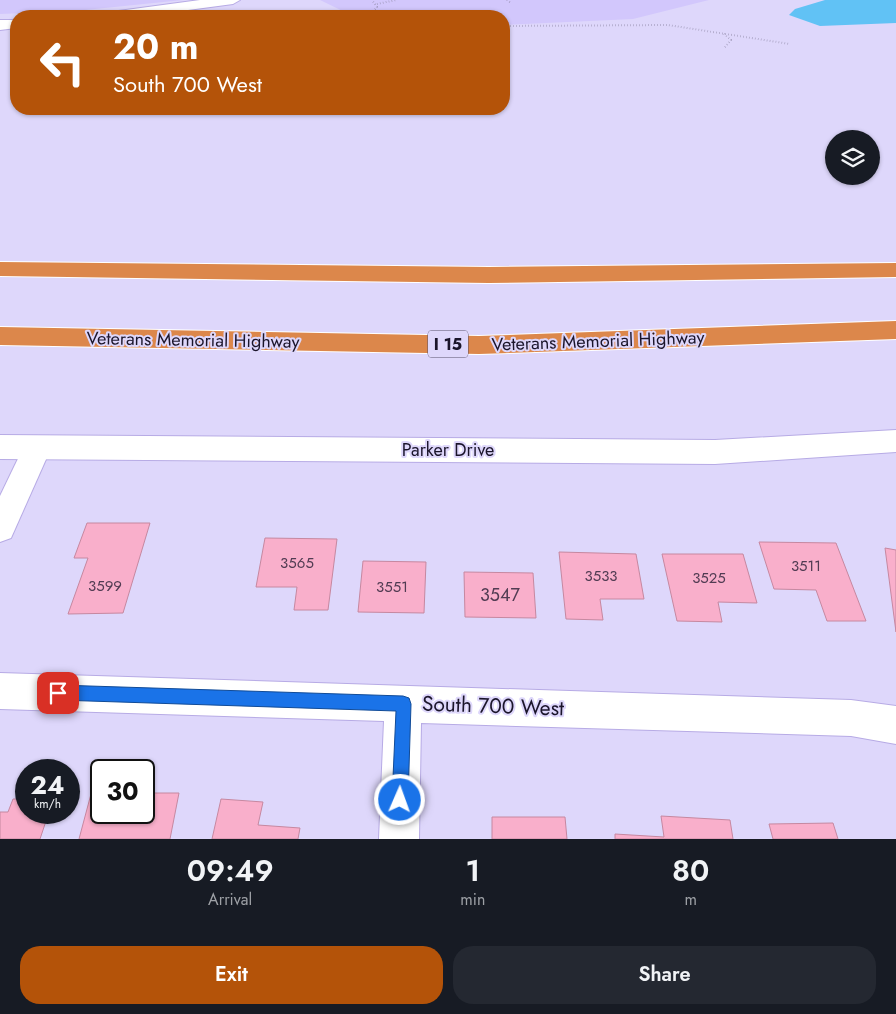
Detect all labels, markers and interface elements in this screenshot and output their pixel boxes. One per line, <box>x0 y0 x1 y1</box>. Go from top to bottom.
text: 20 m <box>113 22 198 72</box>
icon: left <box>30 30 95 95</box>
text: South 700 West <box>113 68 262 100</box>
map controls <box>825 130 880 185</box>
button: layers <box>825 130 880 185</box>
street label: Veterans Memorial Highway <box>491 324 705 358</box>
street label: Veterans Memorial Highway <box>86 325 300 355</box>
road number: I 15 <box>428 330 468 358</box>
street label: Parker Drive <box>402 437 494 463</box>
house number: 3565 <box>280 552 314 574</box>
house number: 3511 <box>791 555 821 577</box>
house number: 3533 <box>584 565 618 587</box>
house number: 3525 <box>692 567 726 589</box>
house number: 3599 <box>88 575 122 597</box>
house number: 3551 <box>376 576 408 598</box>
house number: 3547 <box>480 582 521 608</box>
pin <box>37 672 79 714</box>
icon: arrive <box>44 679 72 707</box>
street label: South 700 West <box>421 689 565 723</box>
speed limit sign: 30 <box>90 759 155 824</box>
text: 24 <box>31 767 64 803</box>
position arrow <box>373 773 425 825</box>
text: km/h <box>34 795 61 813</box>
text: 09:49 <box>187 849 274 892</box>
text: 1 <box>465 849 480 892</box>
text: 80 <box>672 849 709 892</box>
text: Arrival <box>208 888 252 911</box>
text: min <box>460 888 485 911</box>
text: m <box>684 888 697 911</box>
button: Exit <box>20 946 443 1004</box>
button: Share <box>453 946 876 1004</box>

